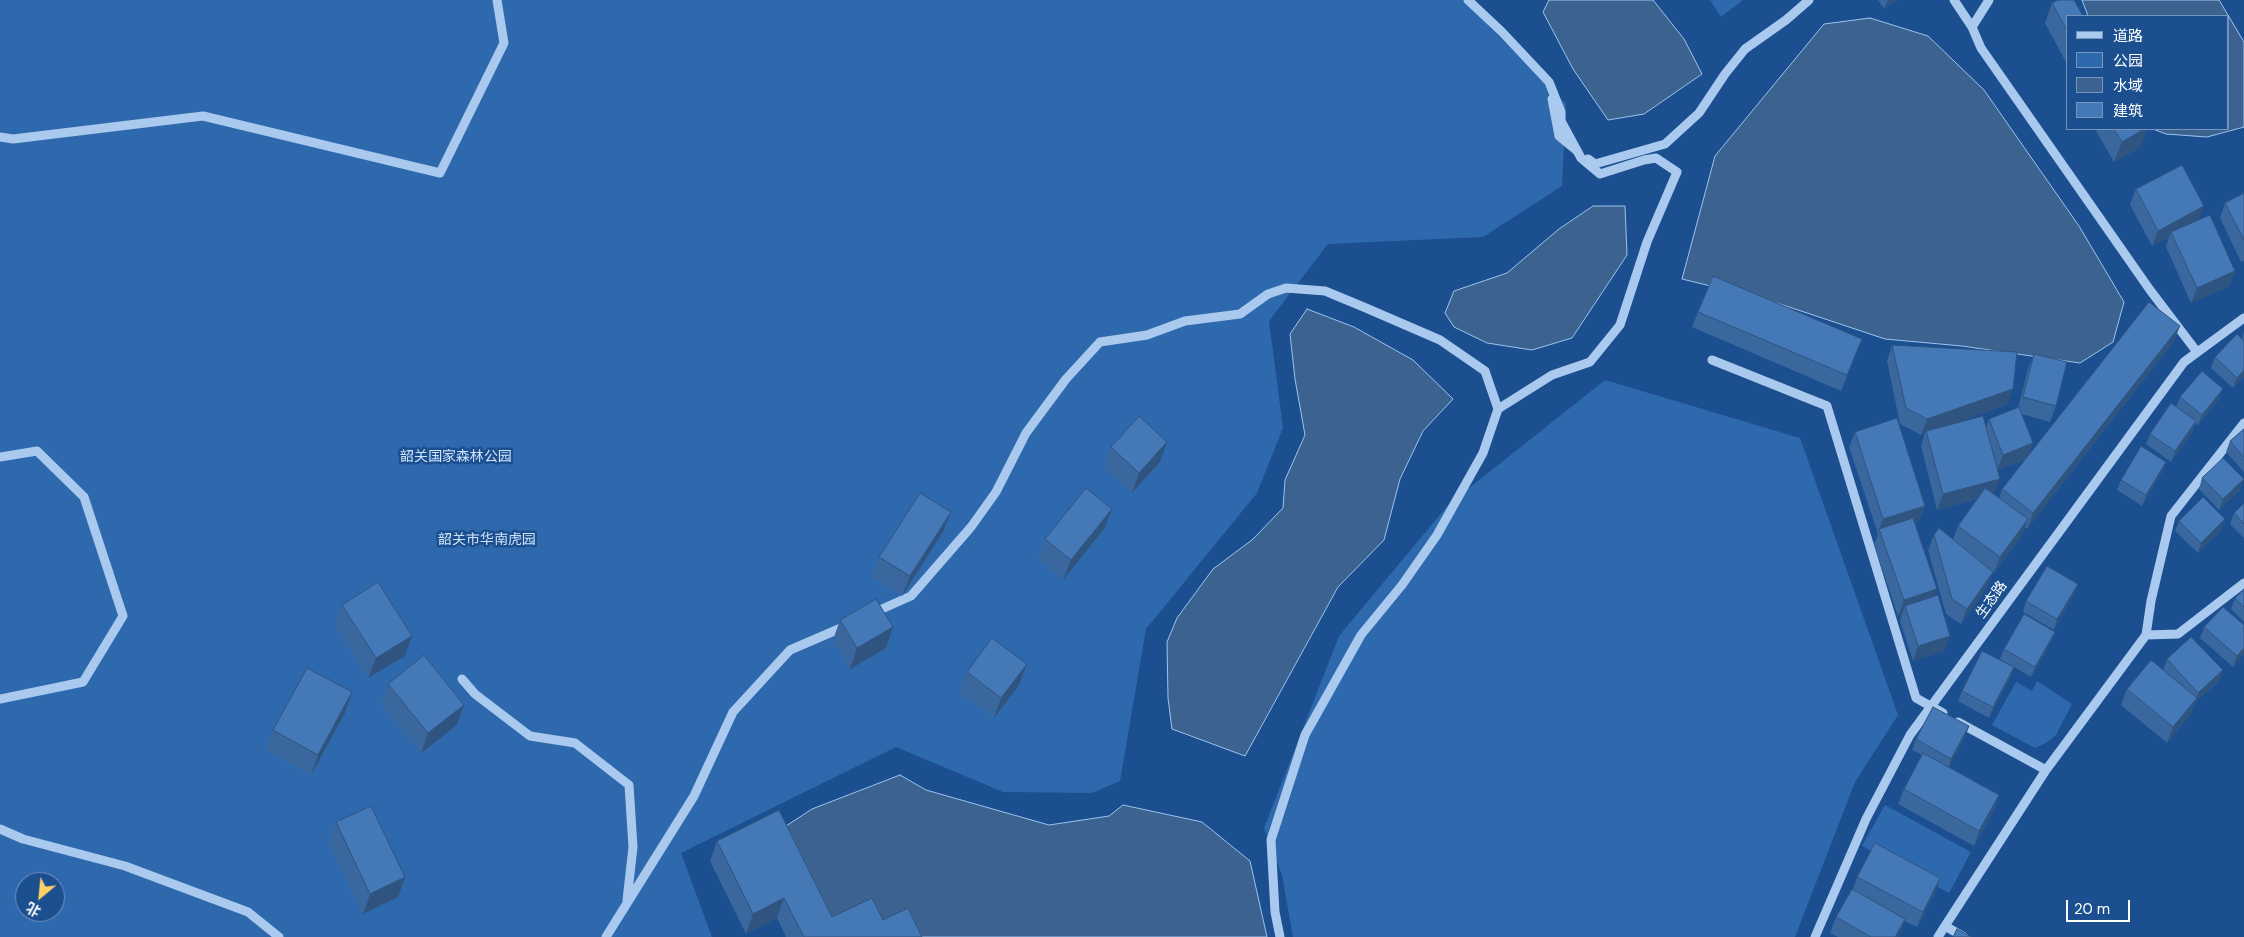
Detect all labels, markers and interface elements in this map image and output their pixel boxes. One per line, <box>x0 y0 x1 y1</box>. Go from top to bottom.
legend <box>2066 15 2229 130</box>
text: 道路 <box>2113 26 2143 46</box>
text: 公园 <box>2113 51 2143 71</box>
text: 水域 <box>2113 76 2143 96</box>
text: 建筑 <box>2113 101 2143 121</box>
park label: 韶关国家森林公园 <box>400 449 512 465</box>
park label: 韶关市华南虎园 <box>438 532 536 548</box>
street label: 生态路 <box>1973 578 2011 622</box>
north arrow <box>15 872 65 922</box>
scale bar <box>2069 890 2133 922</box>
text: 北 <box>23 898 44 921</box>
text: 20 m <box>2074 899 2110 919</box>

